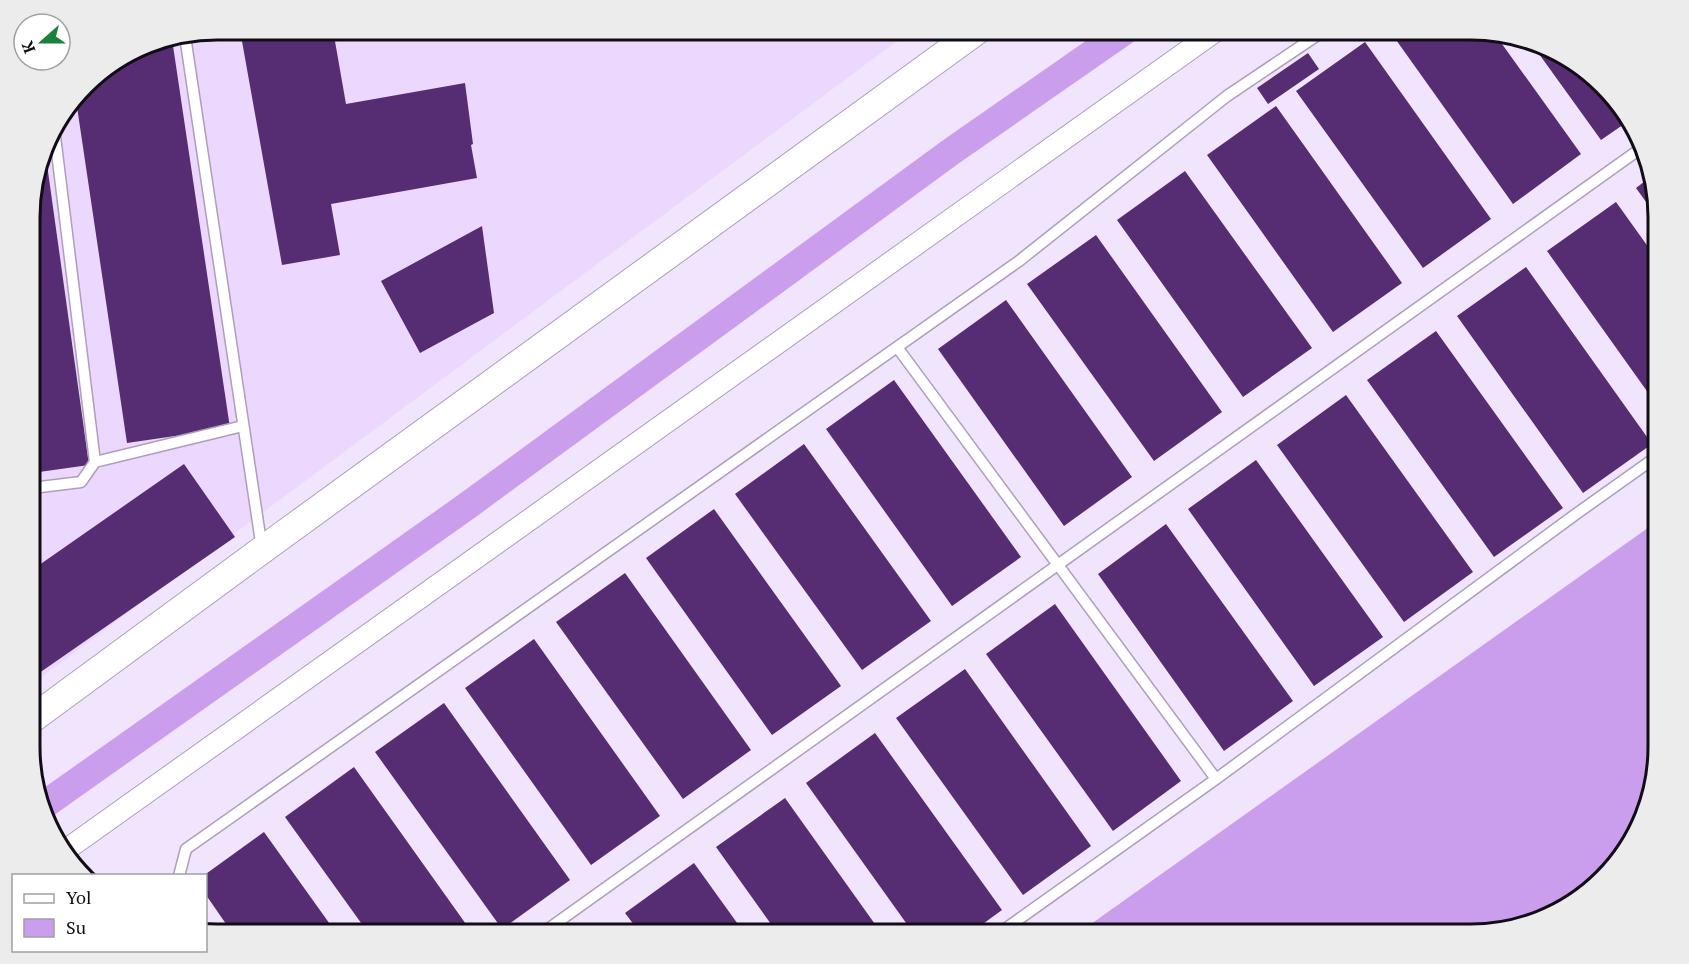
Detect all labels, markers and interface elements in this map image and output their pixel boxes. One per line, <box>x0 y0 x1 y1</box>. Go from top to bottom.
north arrow <box>12 12 72 72</box>
text: K <box>15 38 40 57</box>
legend <box>12 874 207 952</box>
text: Yol <box>66 885 91 909</box>
text: Su <box>66 915 86 939</box>

